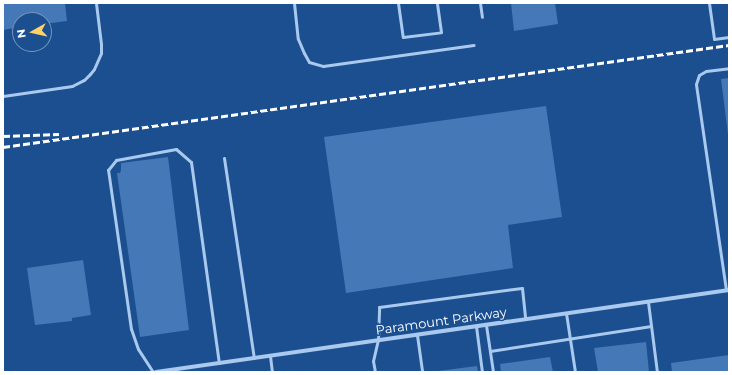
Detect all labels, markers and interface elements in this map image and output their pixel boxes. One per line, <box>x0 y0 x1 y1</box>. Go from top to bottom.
north arrow <box>12 12 52 52</box>
text: N <box>14 28 29 39</box>
street label: Paramount Parkway <box>374 304 508 338</box>

